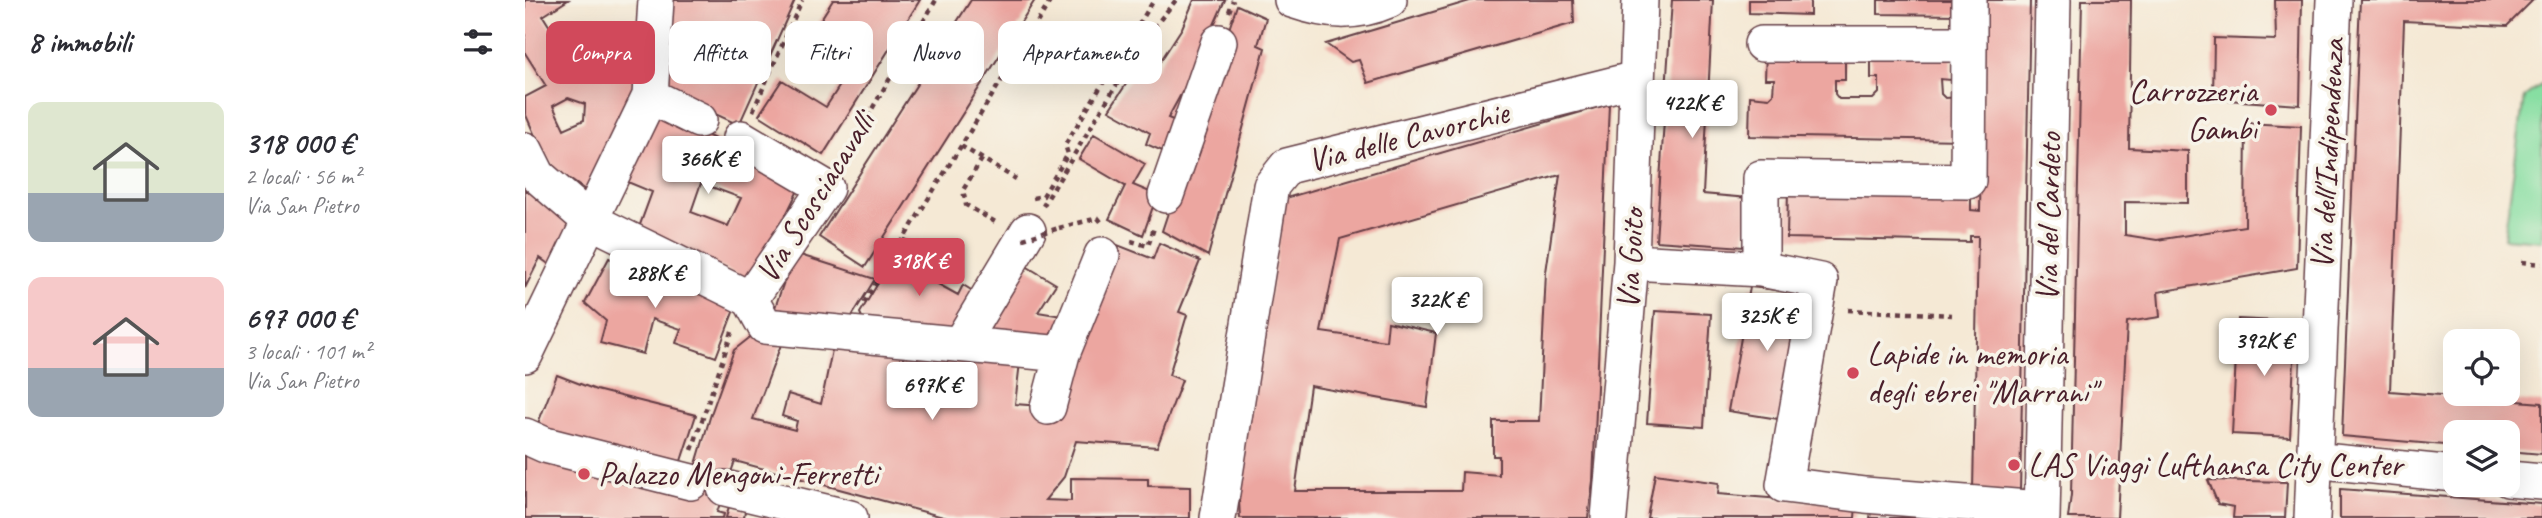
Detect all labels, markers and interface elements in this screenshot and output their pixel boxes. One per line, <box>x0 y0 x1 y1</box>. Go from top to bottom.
chip: Compra <box>546 21 655 84</box>
chip: Affitta <box>669 21 771 84</box>
chip: Filtri <box>785 21 873 84</box>
chip: Nuovo <box>887 21 984 84</box>
chip: Appartamento <box>998 21 1162 84</box>
text: 8 immobili <box>28 23 131 61</box>
icon: filters <box>459 23 497 61</box>
street label: Via dell'Indipendenza <box>2300 35 2354 270</box>
place label: Carrozzeria Gambi <box>2129 70 2261 150</box>
pin: 422K € <box>1635 80 1749 140</box>
text: 422K € <box>1663 88 1721 117</box>
street label: Via delle Cavorchie <box>1304 90 1515 181</box>
street label: Via Scosciacavalli <box>746 100 886 290</box>
marker: Carrozzeria Gambi <box>2263 102 2279 118</box>
text: 318 000 € <box>245 124 354 162</box>
icon: home <box>84 130 168 214</box>
street label: Via del Cardeto <box>2026 131 2070 302</box>
pin: 366K € <box>651 136 765 196</box>
text: 366K € <box>678 144 738 173</box>
text: 2 locali · 56 m² <box>245 162 360 191</box>
text: Via San Pietro <box>245 191 359 220</box>
street label: Via Goito <box>1606 204 1654 310</box>
pin: 318K € <box>862 238 976 298</box>
text: 318K € <box>890 246 948 275</box>
pin: 288K € <box>598 250 712 310</box>
text: 288K € <box>626 258 684 287</box>
pin: 322K € <box>1380 278 1494 337</box>
text: 322K € <box>1408 285 1466 314</box>
pin: 325K € <box>1710 294 1824 353</box>
text: 697 000 € <box>245 299 354 337</box>
text: 325K € <box>1738 301 1796 330</box>
icon: home <box>84 305 168 389</box>
pin: 392K € <box>2207 318 2321 378</box>
text: 392K € <box>2235 326 2293 355</box>
map controls <box>2443 329 2520 497</box>
button: locate <box>2443 329 2520 406</box>
place label: Lapide in memoria degli ebrei "Marrani" <box>1867 333 2102 413</box>
text: 3 locali · 101 m² <box>245 337 371 366</box>
pin: 697K € <box>875 362 989 422</box>
marker: Lapide in memoria degli ebrei "Marrani" <box>1845 365 1861 381</box>
text: Via San Pietro <box>245 366 359 395</box>
text: 697K € <box>903 370 961 399</box>
button: layers <box>2443 420 2520 497</box>
place label: LAS Viaggi Lufthansa City Center <box>2028 444 2405 486</box>
place label: Palazzo Mengoni-Ferretti <box>598 453 882 495</box>
marker: LAS Viaggi Lufthansa City Center <box>2006 457 2022 473</box>
marker: Palazzo Mengoni-Ferretti <box>576 466 592 482</box>

